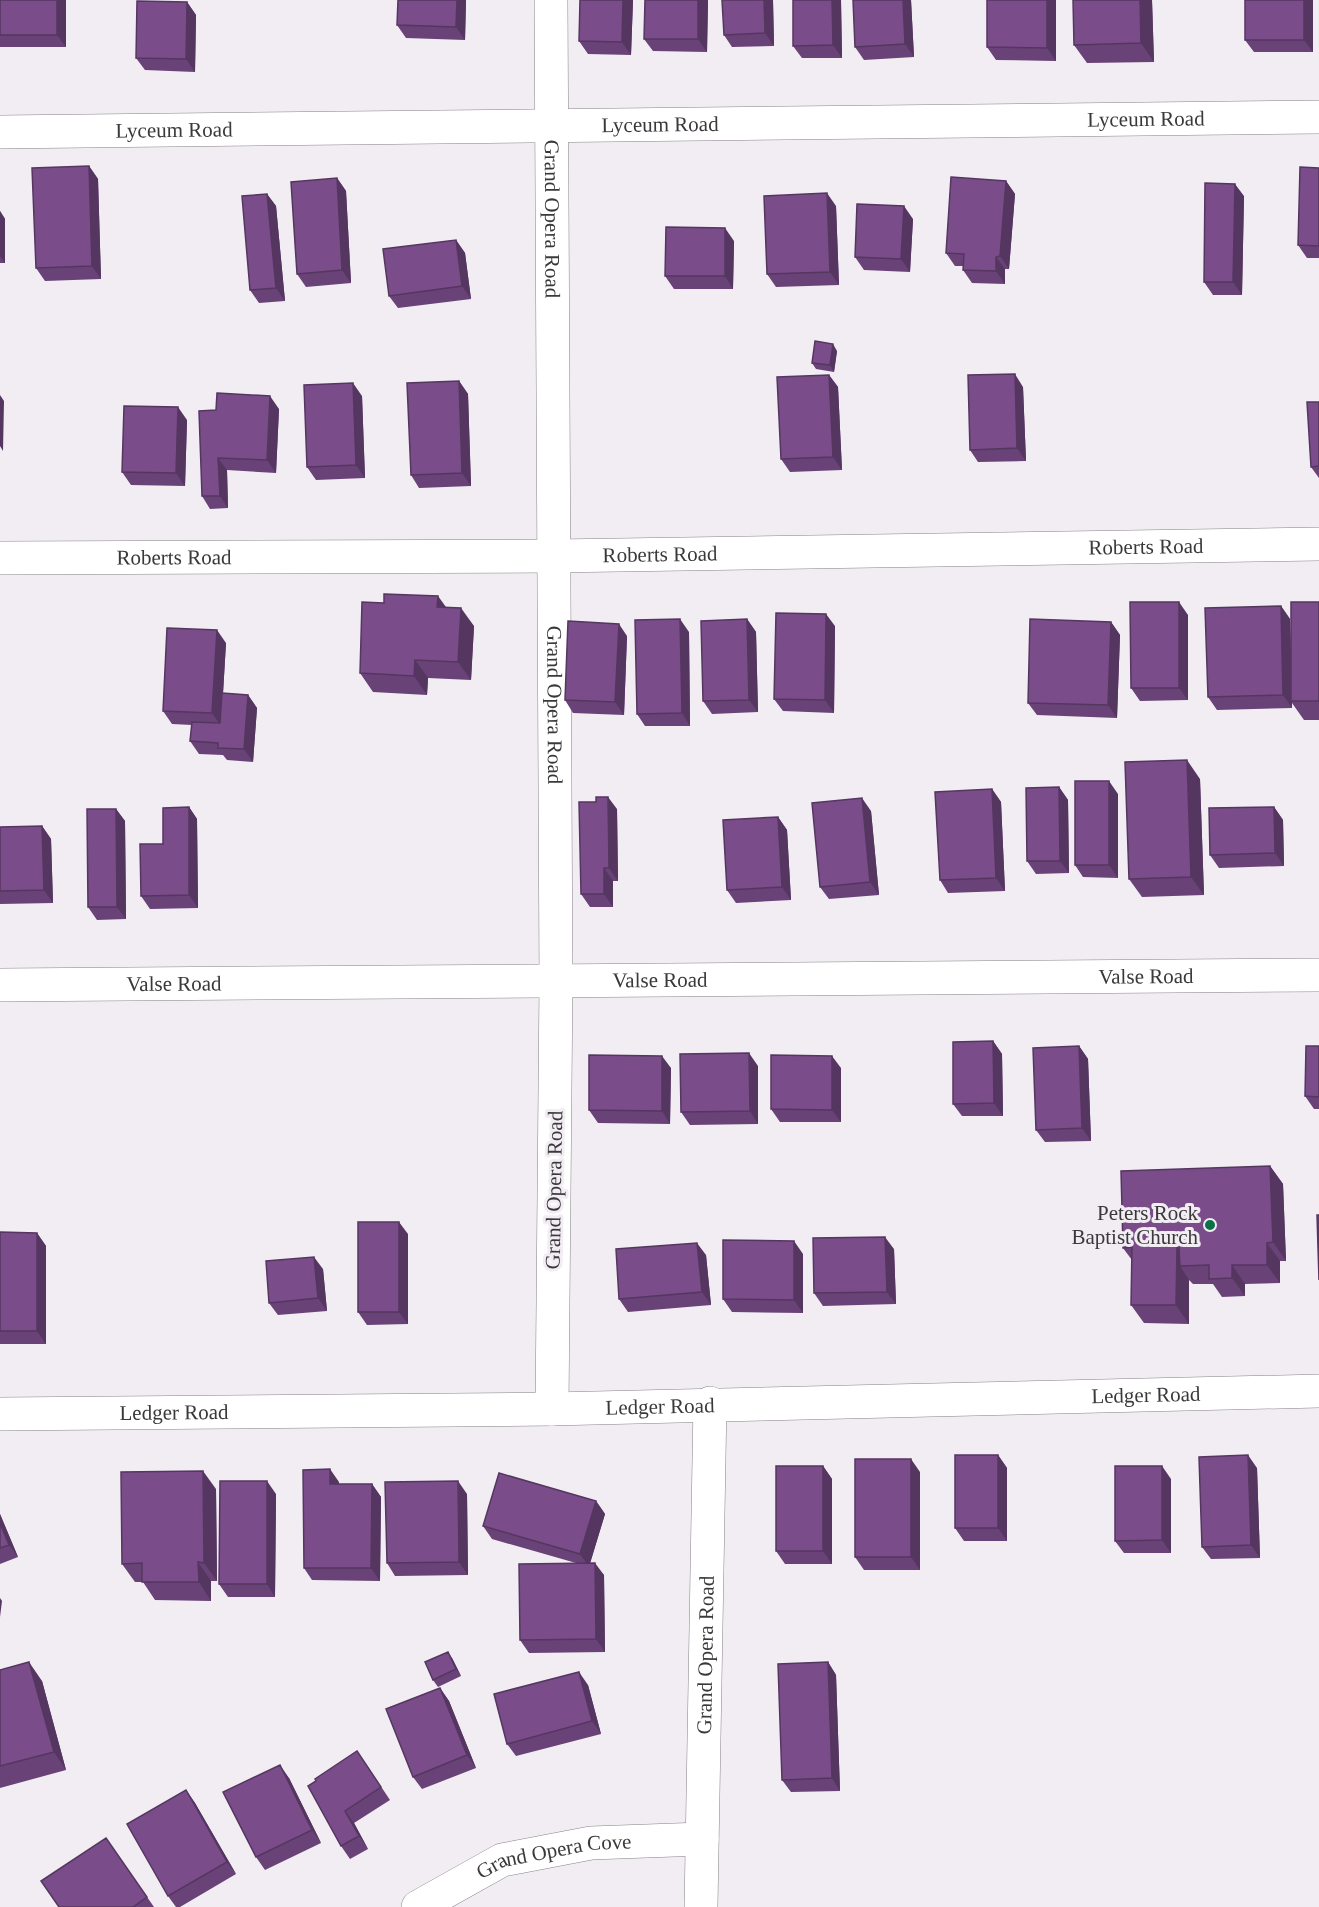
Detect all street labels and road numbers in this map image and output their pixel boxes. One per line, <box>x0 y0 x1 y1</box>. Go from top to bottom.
street label: Lyceum Road <box>1087 106 1205 132</box>
street label: Lyceum Road <box>601 112 719 137</box>
street label: Lyceum Road <box>115 117 233 143</box>
street label: Grand Opera Road <box>540 140 565 299</box>
street label: Roberts Road <box>1088 534 1204 560</box>
street label: Roberts Road <box>602 541 718 567</box>
street label: Roberts Road <box>116 545 232 570</box>
street label: Grand Opera Road <box>542 626 567 785</box>
street label: Valse Road <box>1098 964 1194 989</box>
street label: Valse Road <box>612 968 708 992</box>
street label: Valse Road <box>126 971 222 996</box>
street label: Grand Opera Road <box>541 1110 567 1270</box>
street label: Ledger Road <box>1091 1382 1201 1408</box>
street label: Ledger Road <box>605 1393 715 1420</box>
street label: Ledger Road <box>119 1400 229 1425</box>
street label: Grand Opera Road <box>692 1575 719 1735</box>
street label: Grand Opera Cove <box>472 1830 632 1884</box>

